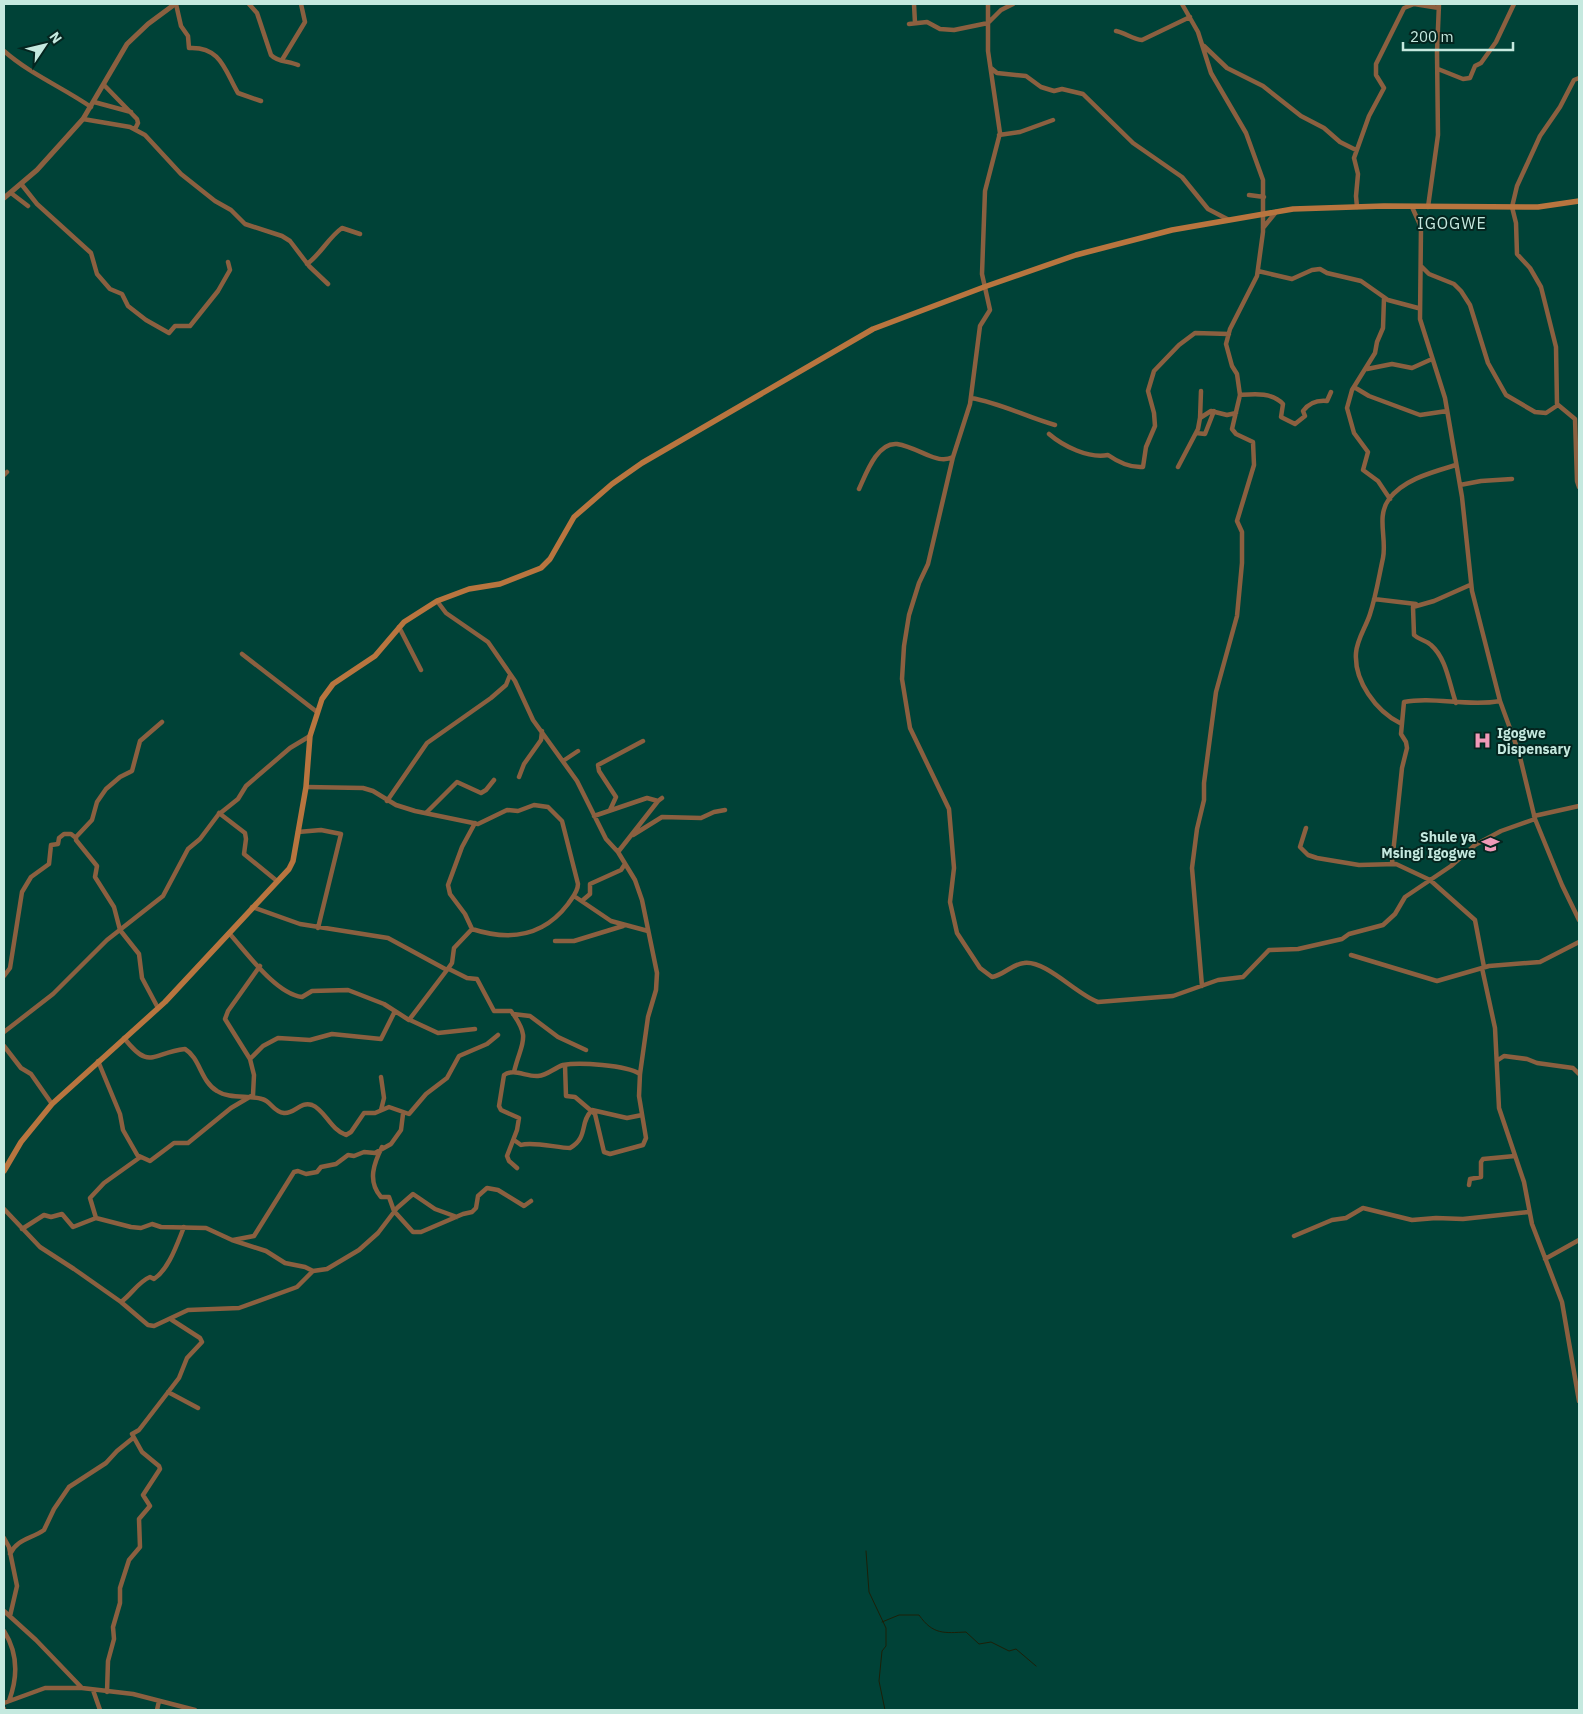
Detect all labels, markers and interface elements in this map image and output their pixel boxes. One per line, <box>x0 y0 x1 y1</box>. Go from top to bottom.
north arrow <box>20 20 70 70</box>
scale bar <box>1403 20 1513 52</box>
text: 200 m <box>1410 27 1454 46</box>
text: N <box>45 28 66 47</box>
district label: IGOGWE <box>1417 213 1487 233</box>
place label: Igogwe Dispensary <box>1497 724 1571 758</box>
hospital icon: Igogwe Dispensary <box>1473 731 1493 751</box>
place label: Shule ya Msingi Igogwe <box>1381 828 1476 862</box>
school or university icon: Shule ya Msingi Igogwe <box>1480 835 1500 855</box>

